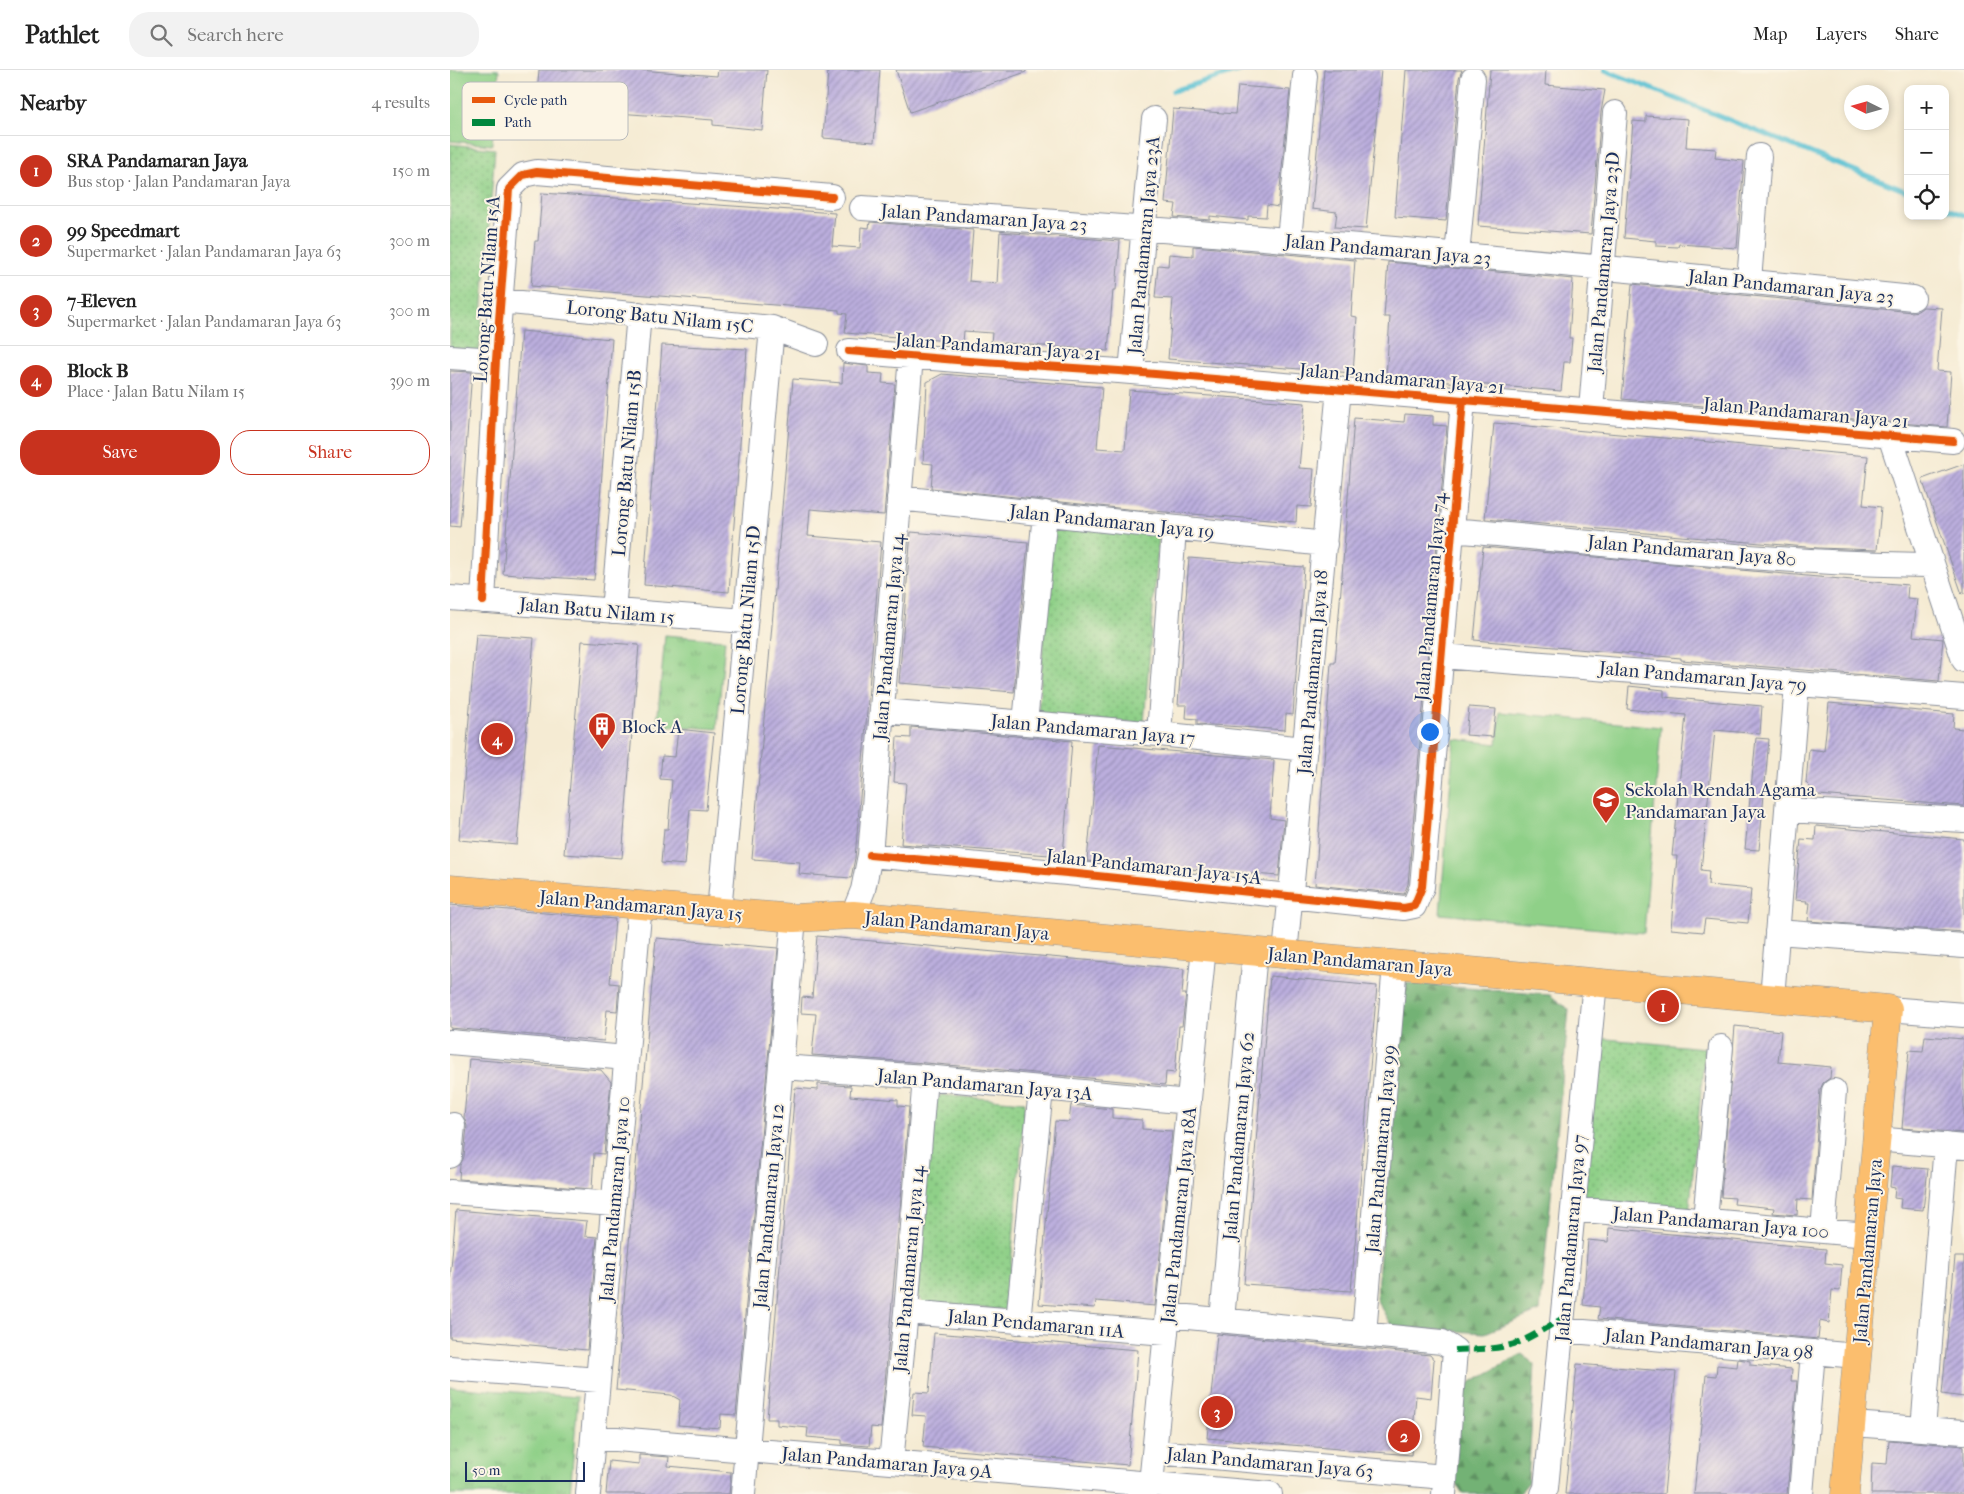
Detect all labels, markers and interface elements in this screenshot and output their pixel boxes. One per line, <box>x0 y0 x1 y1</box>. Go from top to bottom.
search box <box>129 12 479 57</box>
text: Pathlet <box>25 21 99 49</box>
icon: search <box>147 21 175 49</box>
text: Search here <box>187 24 284 46</box>
text: Map <box>1753 24 1787 45</box>
text: Layers <box>1815 24 1867 45</box>
text: Share <box>1895 24 1939 45</box>
legend <box>462 82 628 140</box>
north arrow <box>1844 85 1889 130</box>
map controls <box>1904 85 1949 220</box>
button: + <box>1904 85 1949 130</box>
text: Nearby <box>20 91 86 115</box>
text: Cycle path <box>504 92 568 109</box>
text: 4 results <box>372 93 430 112</box>
text: Path <box>504 114 532 131</box>
button: − <box>1904 130 1949 175</box>
street label: Jalan Pandamaran Jaya 23A <box>1123 134 1165 357</box>
text: SRA Pandamaran Jaya <box>67 150 248 172</box>
street label: Jalan Pandamaran Jaya 23D <box>1583 151 1625 375</box>
text: 1 <box>33 161 39 180</box>
text: 150 m <box>392 161 430 180</box>
text: Bus stop · Jalan Pandamaran Jaya <box>67 172 290 191</box>
button: locate <box>1904 175 1949 220</box>
street label: Lorong Batu Nilam 15A <box>469 194 505 383</box>
street label: Jalan Pandamaran Jaya 23 <box>878 200 1088 236</box>
text: 99 Speedmart <box>67 220 180 242</box>
street label: Jalan Pandamaran Jaya 23 <box>1282 230 1492 270</box>
text: 2 <box>32 231 40 250</box>
text: 300 m <box>389 231 430 250</box>
text: Supermarket · Jalan Pandamaran Jaya 63 <box>67 242 341 261</box>
street label: Jalan Pandamaran Jaya 23 <box>1685 265 1895 309</box>
text: 7-Eleven <box>67 290 137 312</box>
street label: Lorong Batu Nilam 15C <box>565 296 755 338</box>
text: 3 <box>33 301 39 320</box>
text: 300 m <box>389 301 430 320</box>
text: Supermarket · Jalan Pandamaran Jaya 63 <box>67 312 341 331</box>
street label: Jalan Pandamaran Jaya 21 <box>892 329 1101 365</box>
street label: Jalan Pandamaran Jaya 21 <box>1296 359 1505 399</box>
text: Block B <box>67 360 129 382</box>
street label: Lorong Batu Nilam 15B <box>608 369 646 557</box>
text: 4 <box>31 371 41 390</box>
text: 390 m <box>389 371 430 390</box>
text: Place · Jalan Batu Nilam 15 <box>67 382 245 401</box>
street label: Jalan Pandamaran Jaya 21 <box>1700 393 1909 433</box>
button: Save <box>20 430 220 475</box>
button: Share <box>230 430 430 475</box>
street label: Jalan Pandamaran Jaya 74 <box>1411 491 1451 704</box>
street label: Jalan Pandamaran Jaya 19 <box>1006 500 1216 544</box>
street label: Lorong Batu Nilam 15D <box>727 525 765 716</box>
street label: Jalan Pandamaran Jaya 80 <box>1585 531 1797 571</box>
street label: Jalan Pandamaran Jaya 14 <box>869 532 909 743</box>
street label: Jalan Pandamaran Jaya 18 <box>1293 569 1333 777</box>
street label: Jalan Batu Nilam 15 <box>516 593 676 629</box>
street label: Jalan Pandamaran Jaya 79 <box>1596 657 1808 697</box>
street label: Jalan Pandamaran Jaya 17 <box>988 710 1196 750</box>
building icon: Block A <box>587 711 617 750</box>
place label: Block A <box>621 716 683 738</box>
your location <box>1417 719 1443 745</box>
pin: 4 <box>481 720 513 758</box>
place label: Sekolah Rendah Agama Pandamaran Jaya <box>1625 779 1816 823</box>
school or university icon: Sekolah Rendah Agama Pandamaran Jaya <box>1591 785 1621 824</box>
street label: Jalan Pandamaran Jaya 15A <box>1043 845 1263 889</box>
street label: Jalan Pandamaran Jaya 15 <box>536 886 744 926</box>
street label: Jalan Pandamaran Jaya <box>862 907 1050 945</box>
street label: Jalan Pandamaran Jaya <box>1265 943 1453 981</box>
pin: 1 <box>1647 987 1679 1025</box>
street label: Jalan Pandamaran Jaya 62 <box>1219 1031 1259 1243</box>
street label: Jalan Pandamaran Jaya 99 <box>1361 1044 1401 1256</box>
street label: Jalan Pandamaran Jaya 13A <box>874 1064 1094 1105</box>
street label: Jalan Pandamaran Jaya 10 <box>595 1095 635 1305</box>
street label: Jalan Pandamaran Jaya 12 <box>749 1102 789 1312</box>
street label: Jalan Pandamaran Jaya 18A <box>1156 1105 1201 1327</box>
street label: Jalan Pandamaran Jaya 97 <box>1551 1133 1591 1345</box>
street label: Jalan Pandamaran Jaya <box>1849 1158 1887 1346</box>
street label: Jalan Pandamaran Jaya 14 <box>889 1164 929 1375</box>
street label: Jalan Pandamaran Jaya 100 <box>1610 1202 1830 1243</box>
street label: Jalan Pendamaran 11A <box>944 1305 1126 1343</box>
street label: Jalan Pandamaran Jaya 98 <box>1602 1324 1814 1364</box>
pin: 3 <box>1201 1393 1233 1431</box>
pin: 2 <box>1388 1417 1420 1455</box>
street label: Jalan Pandamaran Jaya 9A <box>779 1443 994 1483</box>
street label: Jalan Pandamaran Jaya 63 <box>1164 1443 1374 1483</box>
scale bar <box>465 1459 585 1482</box>
text: 50 m <box>472 1462 500 1479</box>

